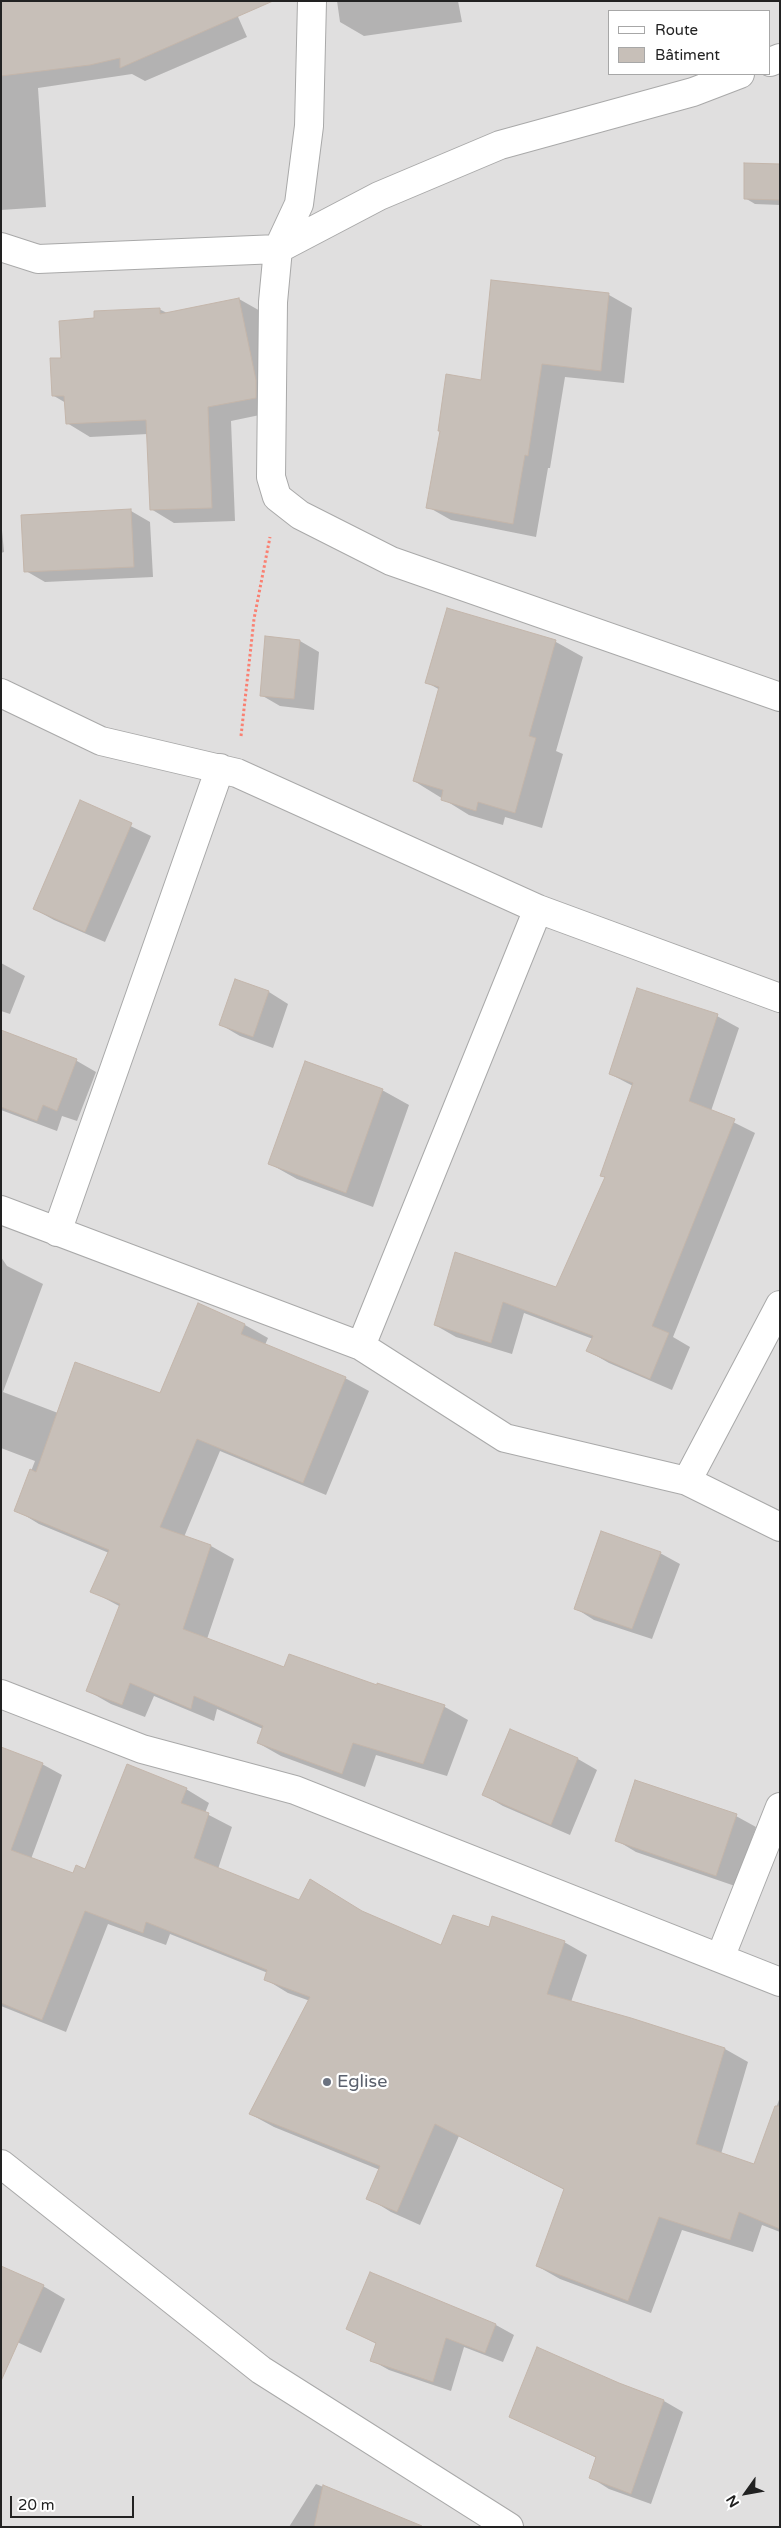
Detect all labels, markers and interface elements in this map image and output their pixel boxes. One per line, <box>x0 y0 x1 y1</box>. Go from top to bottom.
legend <box>608 10 771 75</box>
text: Route <box>655 21 698 39</box>
text: Bâtiment <box>655 46 720 64</box>
place label: Eglise <box>337 2071 387 2093</box>
marker: Eglise <box>321 2076 333 2088</box>
north arrow <box>721 2468 771 2518</box>
scale bar <box>12 2486 136 2518</box>
text: N <box>723 2492 743 2510</box>
text: 20 m <box>18 2496 55 2514</box>

